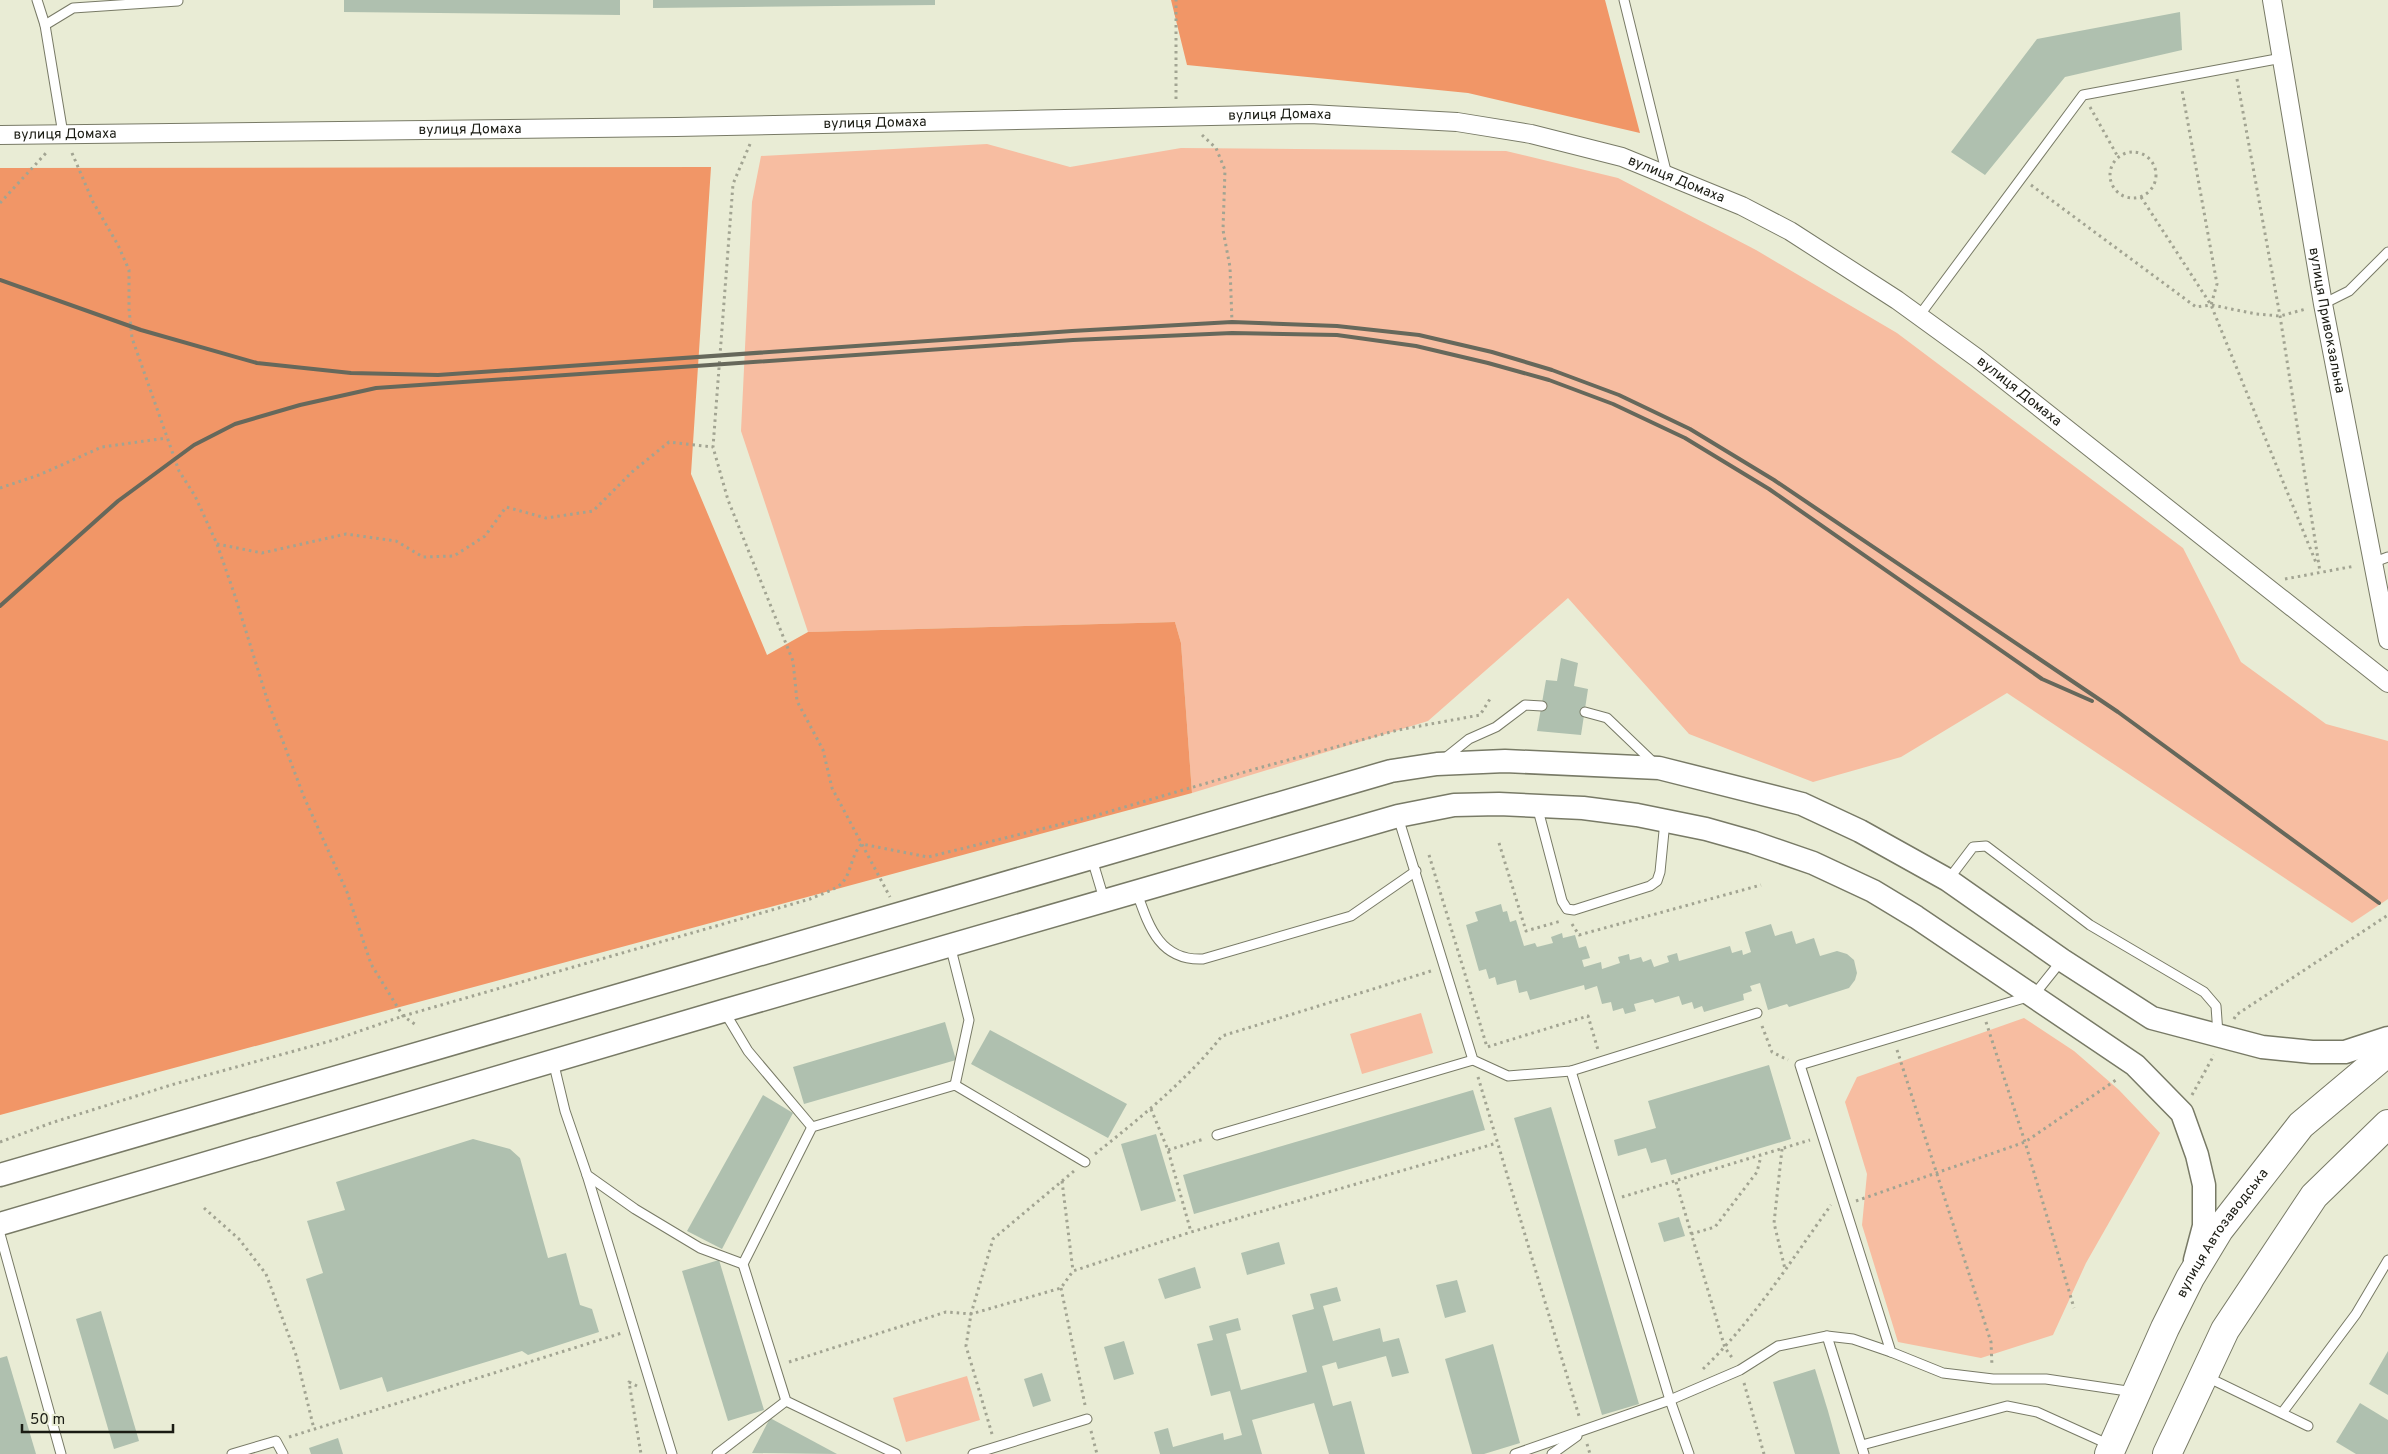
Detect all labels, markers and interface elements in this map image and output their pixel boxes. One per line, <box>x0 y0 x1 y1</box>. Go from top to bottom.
street label: вулиця Домаха <box>1228 105 1332 124</box>
street label: вулиця Домаха <box>823 113 927 132</box>
street label: вулиця Домаха <box>418 120 522 139</box>
street label: вулиця Домаха <box>13 125 117 143</box>
street label: вулиця Домаха <box>1625 152 1727 207</box>
street label: вулиця Привокзальна <box>2305 246 2349 395</box>
street label: вулиця Домаха <box>1974 353 2065 430</box>
street label: вулиця Автозаводська <box>2173 1165 2272 1301</box>
scale bar <box>22 1402 174 1434</box>
text: 50 m <box>30 1411 65 1430</box>

